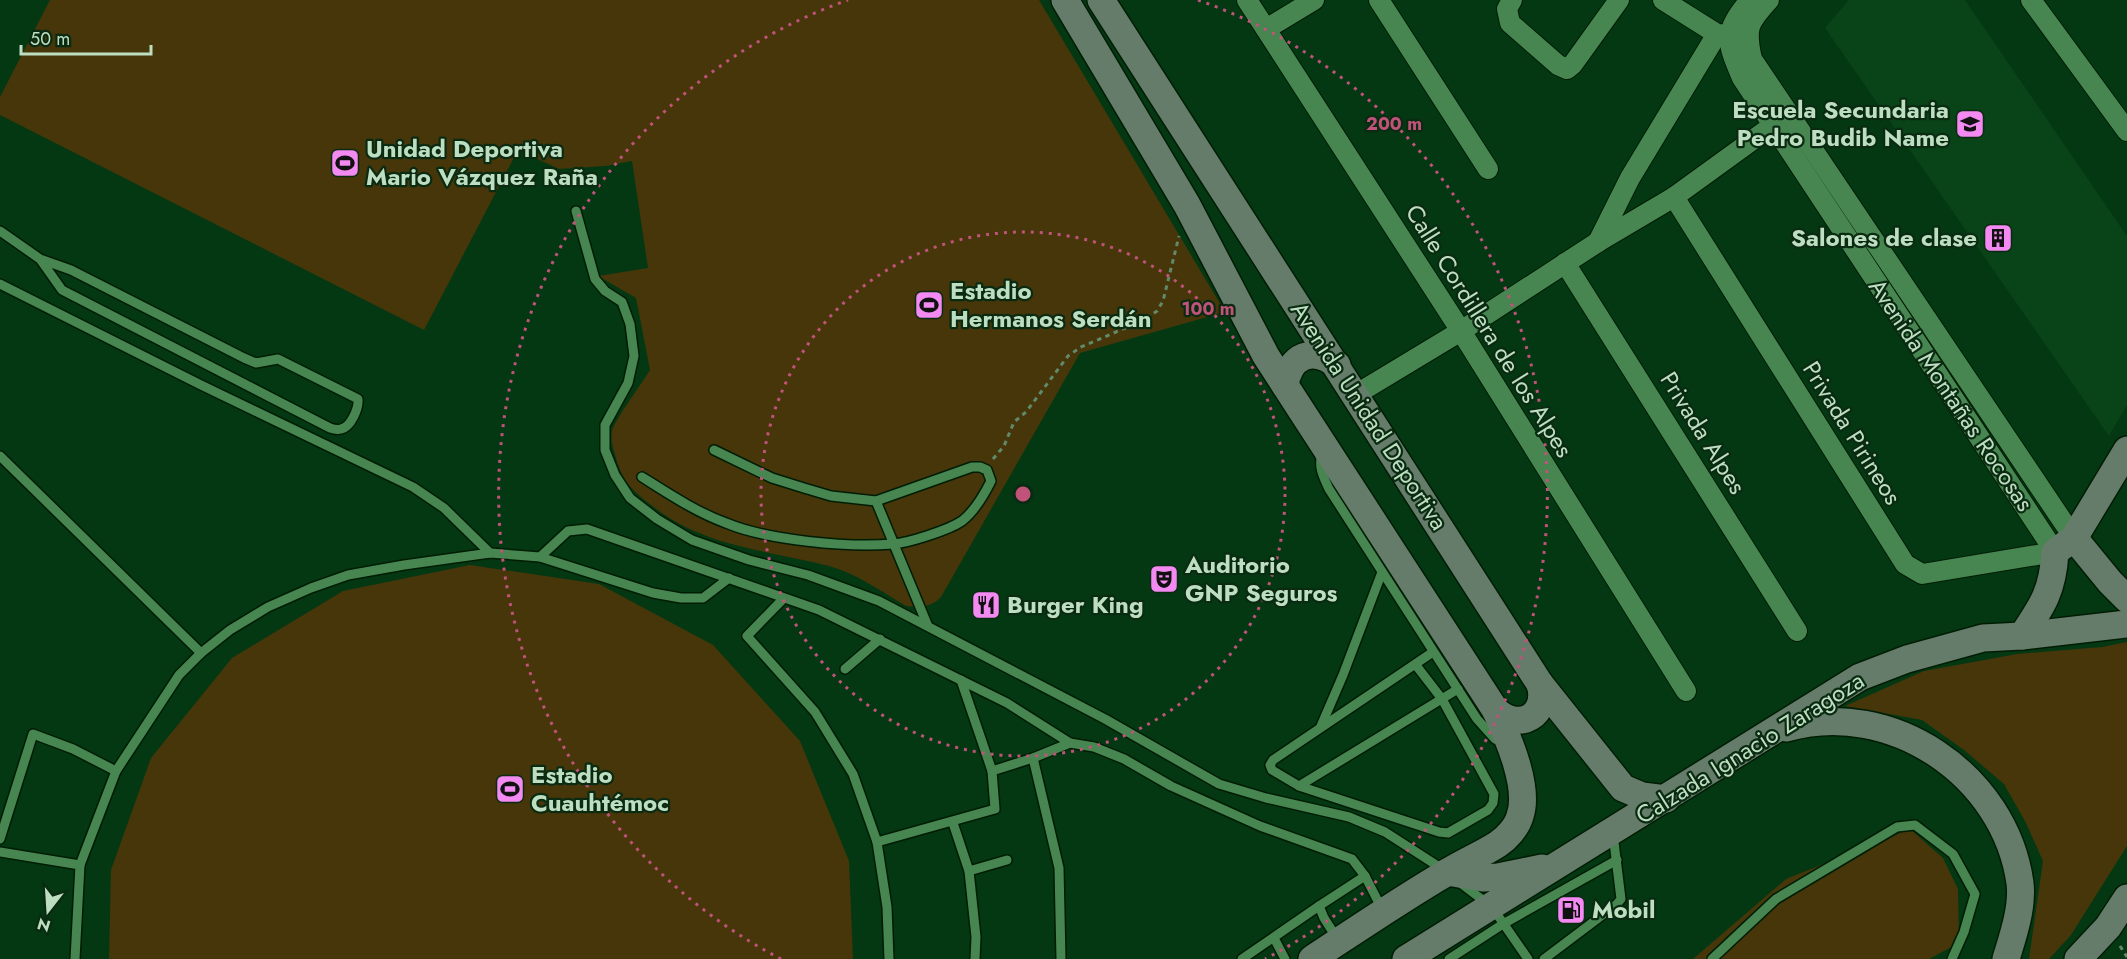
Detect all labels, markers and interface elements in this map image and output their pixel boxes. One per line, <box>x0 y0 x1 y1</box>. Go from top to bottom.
scale bar <box>21 18 152 56</box>
text: 50 m <box>30 26 70 52</box>
place label: Escuela Secundaria Pedro Budib Name <box>1732 92 1949 155</box>
school or university icon: Escuela Secundaria Pedro Budib Name <box>1954 108 1986 140</box>
text: 200 m <box>1366 111 1422 137</box>
place label: Unidad Deportiva Mario Vázquez Raña <box>366 131 598 194</box>
sports icon: Unidad Deportiva Mario Vázquez Raña <box>329 147 361 179</box>
street label: Calle Cordillera de los Alpes <box>1397 197 1582 464</box>
place label: Salones de clase <box>1791 220 1977 255</box>
building icon: Salones de clase <box>1982 222 2014 254</box>
street label: Avenida Montañas Rocosas <box>1860 271 2043 518</box>
place label: Estadio Hermanos Serdán <box>950 273 1151 336</box>
sports icon: Estadio Hermanos Serdán <box>913 289 945 321</box>
street label: Avenida Unidad Deportiva <box>1282 295 1457 537</box>
text: 100 m <box>1181 296 1235 322</box>
street label: Privada Pirineos <box>1794 354 1911 511</box>
street label: Privada Alpes <box>1652 365 1755 501</box>
centre of rings <box>1013 484 1033 504</box>
place label: Auditorio GNP Seguros <box>1184 547 1338 610</box>
theatre icon: Auditorio GNP Seguros <box>1148 563 1180 595</box>
place label: Burger King <box>1007 587 1144 622</box>
restaurant icon: Burger King <box>970 589 1002 621</box>
street label: Calzada Ignacio Zaragoza <box>1629 663 1871 832</box>
place label: Estadio Cuauhtémoc <box>531 757 669 820</box>
sports icon: Estadio Cuauhtémoc <box>494 773 526 805</box>
north arrow <box>18 881 78 941</box>
place label: Mobil <box>1592 892 1655 927</box>
fuel station icon: Mobil <box>1555 894 1587 926</box>
text: N <box>34 912 53 938</box>

